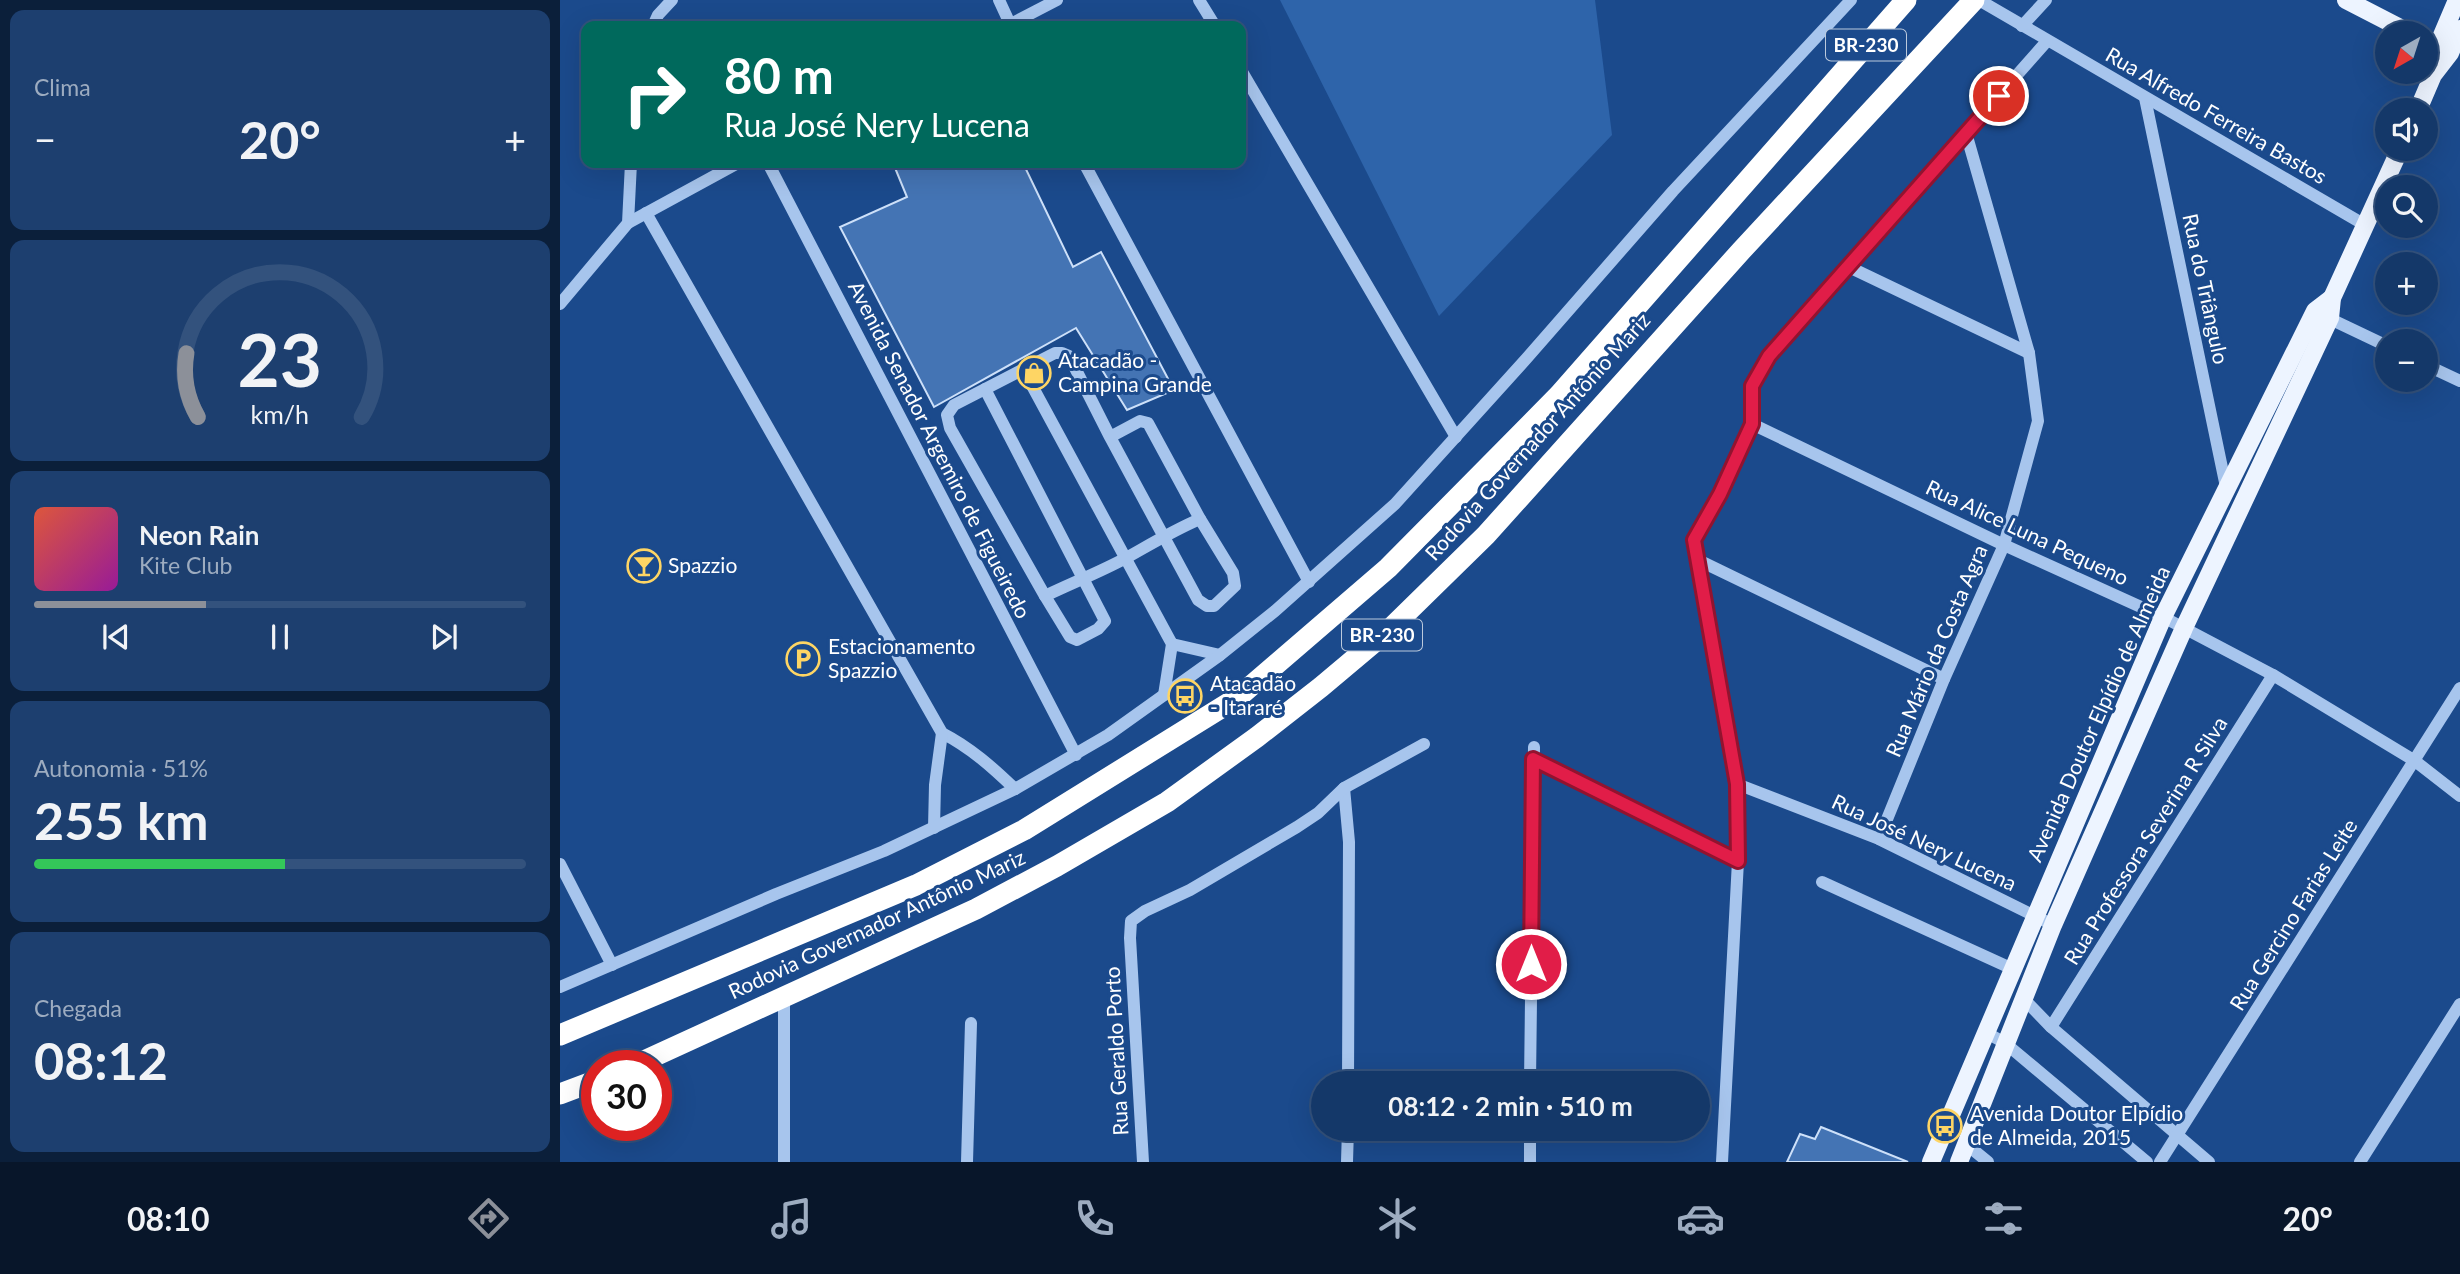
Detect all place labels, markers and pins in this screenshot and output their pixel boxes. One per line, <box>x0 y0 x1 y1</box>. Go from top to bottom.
pin <box>1969 66 2029 126</box>
place label: Atacadão - Campina Grande <box>1058 347 1212 396</box>
shop icon: Atacadão - Campina Grande <box>1015 354 1053 392</box>
bar icon: Spazzio <box>625 547 663 585</box>
place label: Spazzio <box>668 552 737 577</box>
place label: Estacionamento Spazzio <box>828 633 976 682</box>
parking icon: Estacionamento Spazzio <box>784 640 822 678</box>
place label: Atacadão - Itararé <box>1210 670 1296 719</box>
bus stop icon: Atacadão - Itararé <box>1166 677 1204 715</box>
place label: Avenida Doutor Elpídio de Almeida, 2015 <box>1970 1100 2183 1149</box>
bus stop icon: Avenida Doutor Elpídio de Almeida, 2015 <box>1926 1107 1964 1145</box>

